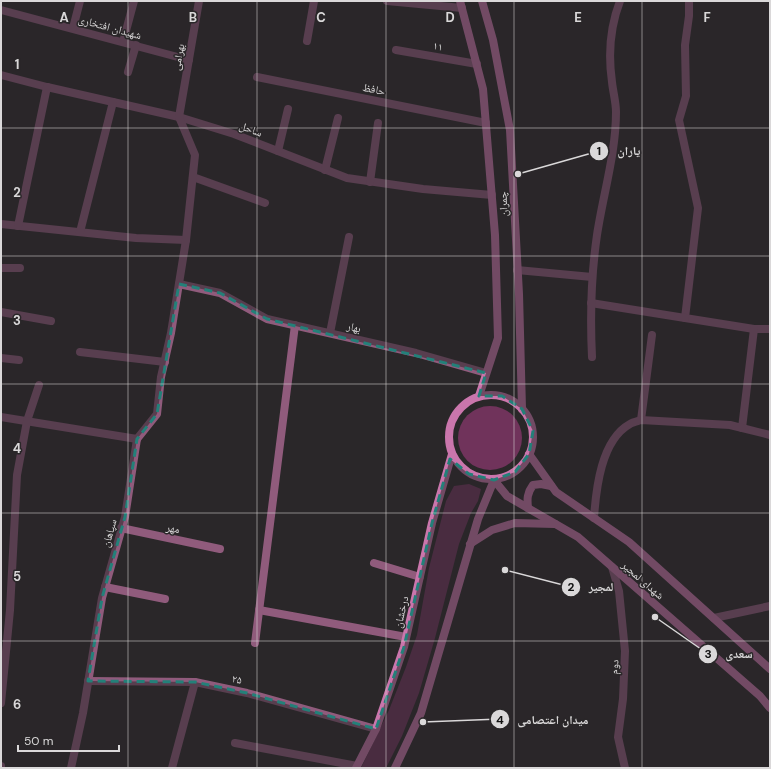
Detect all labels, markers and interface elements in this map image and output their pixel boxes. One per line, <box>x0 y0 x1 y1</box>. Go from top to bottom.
text: A <box>59 9 69 26</box>
text: B <box>189 9 197 26</box>
text: C <box>316 9 326 26</box>
text: D <box>445 9 455 26</box>
text: E <box>574 9 582 26</box>
text: F <box>703 9 711 26</box>
street label: شهیدان افتخاری <box>77 12 143 42</box>
street label: ۱۱ <box>432 38 444 54</box>
street label: بهرامی <box>169 43 187 71</box>
text: 1 <box>15 56 19 73</box>
street label: حافظ <box>361 80 387 98</box>
street label: ساحل <box>238 118 264 140</box>
callout: یاران <box>589 139 648 163</box>
text: 1 <box>597 143 601 159</box>
text: یاران <box>618 143 641 159</box>
text: 2 <box>13 184 21 201</box>
street label: چمران <box>495 191 511 217</box>
text: 3 <box>13 312 21 329</box>
street label: بهار <box>345 318 363 335</box>
text: 4 <box>13 440 21 457</box>
street label: سپاهان <box>98 517 120 549</box>
street label: مهر <box>164 520 181 536</box>
street label: شهدای لمجیر <box>618 557 667 602</box>
text: 5 <box>13 568 21 585</box>
callout: لمجیر <box>561 575 621 599</box>
text: 2 <box>568 579 575 595</box>
text: لمجیر <box>588 579 613 595</box>
street label: درخشان <box>391 594 412 629</box>
callout: سعدی <box>698 642 761 666</box>
text: 3 <box>704 646 712 662</box>
text: سعدی <box>725 646 753 662</box>
street label: دوم <box>607 659 621 675</box>
street label: ۲۵ <box>231 671 243 687</box>
text: 6 <box>13 696 21 713</box>
callout: میدان اعتصامی <box>490 707 596 731</box>
text: 4 <box>496 712 504 728</box>
text: میدان اعتصامی <box>518 712 589 728</box>
scale bar <box>18 727 119 753</box>
text: 50 m <box>24 733 53 749</box>

